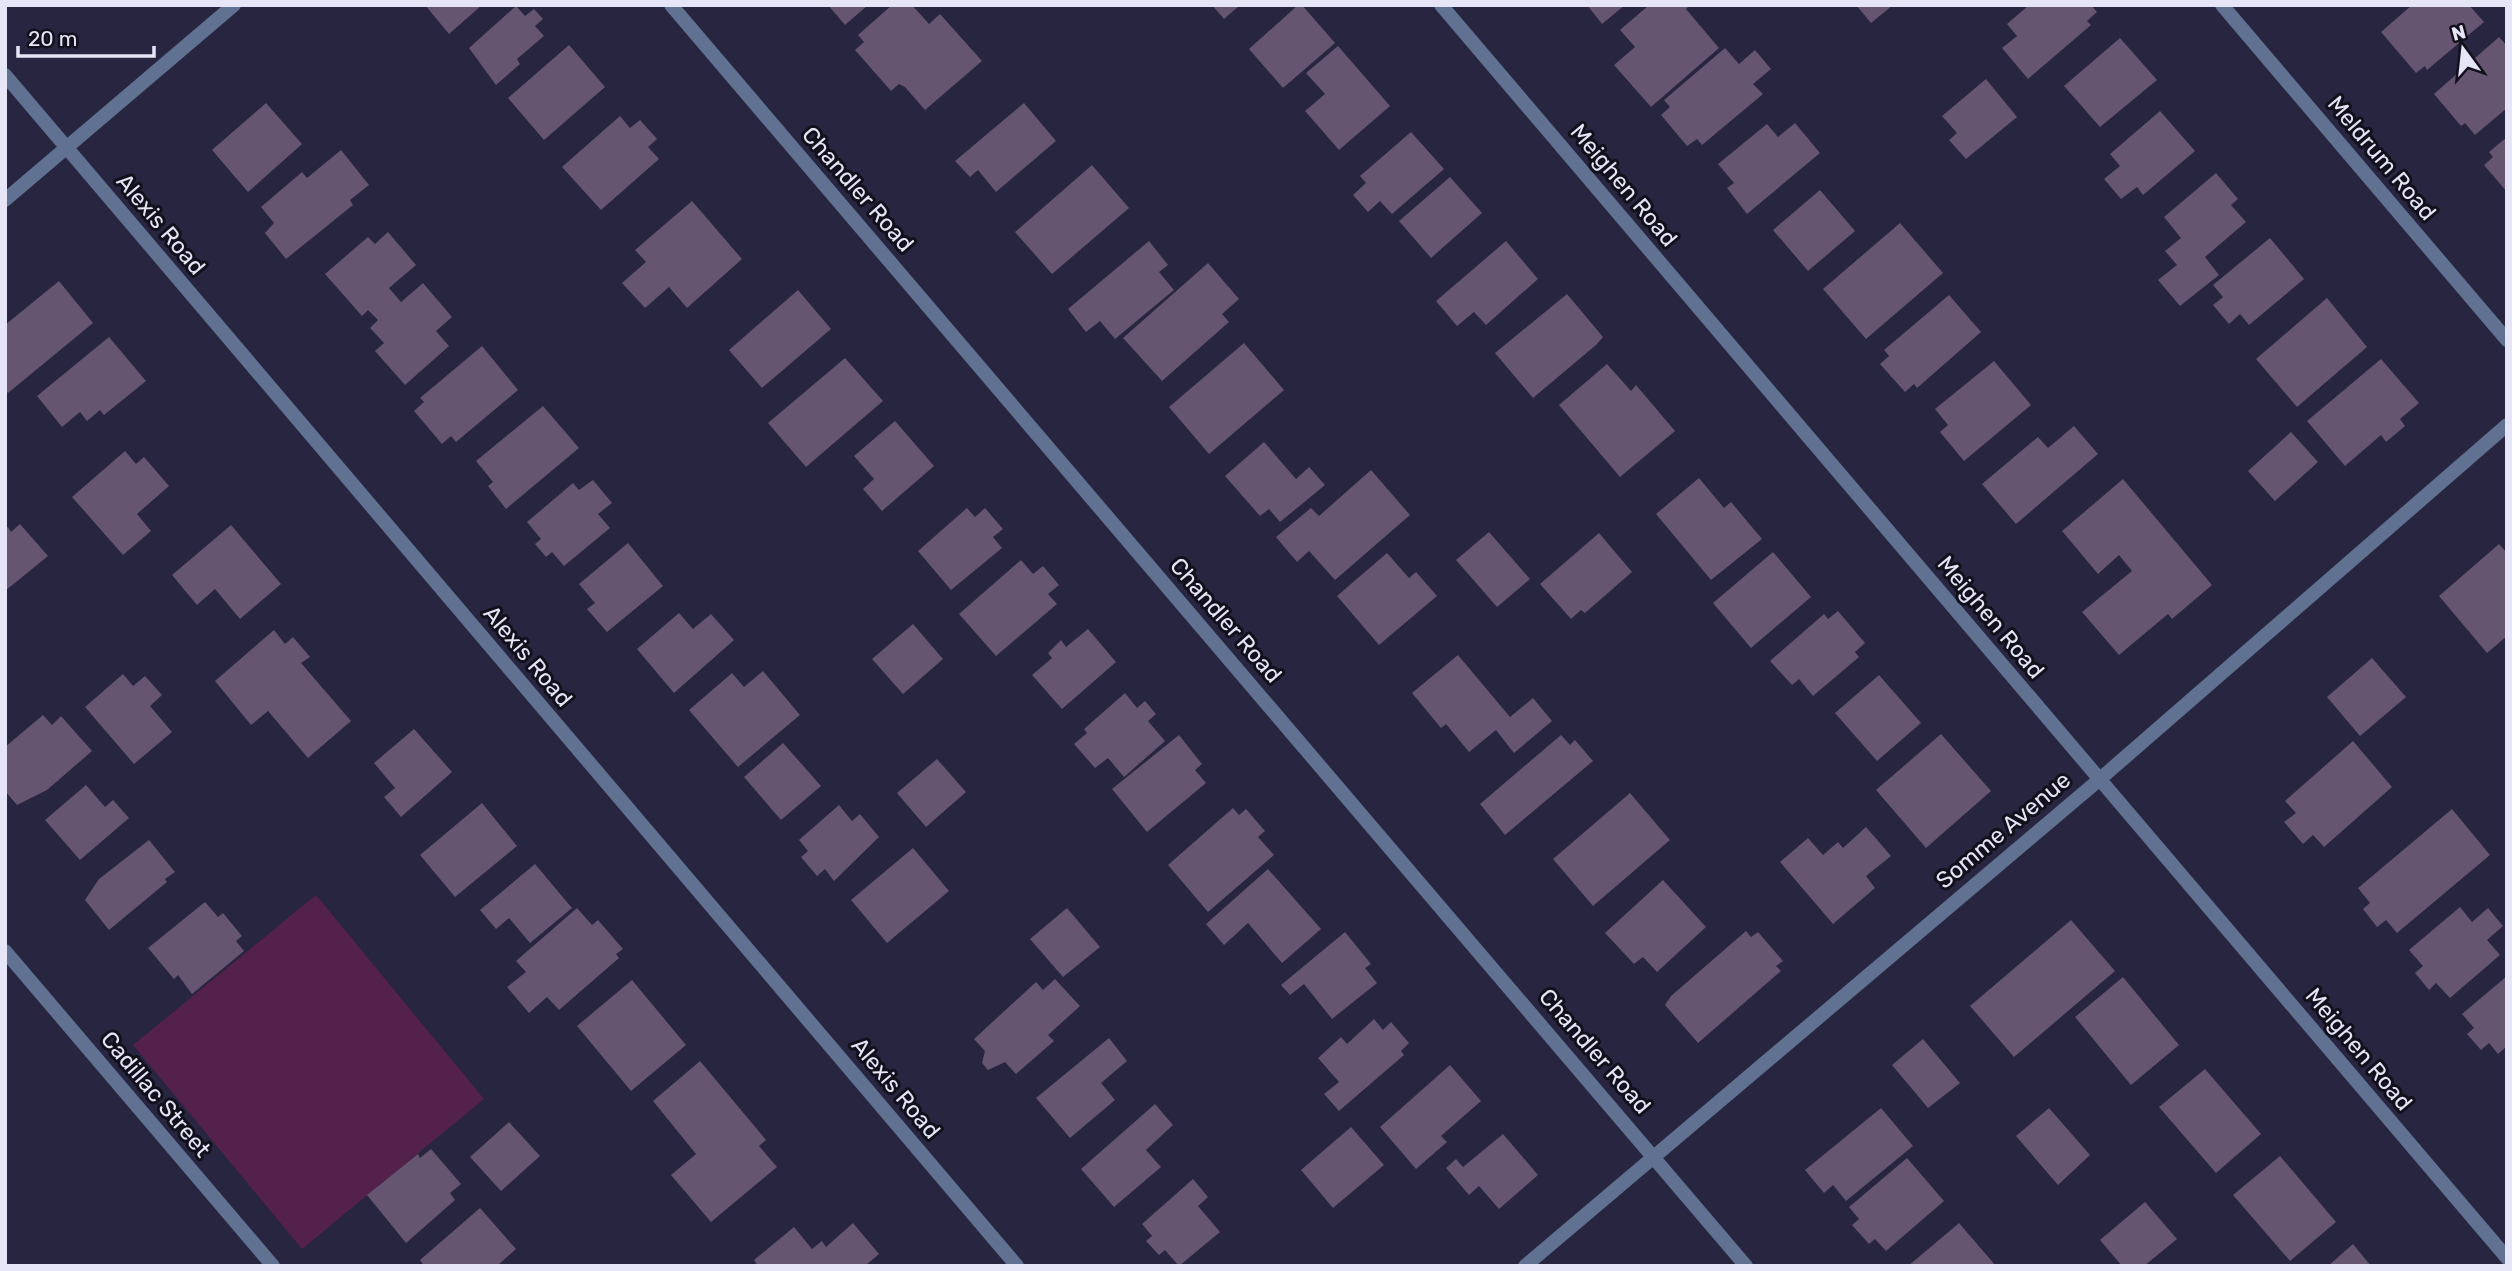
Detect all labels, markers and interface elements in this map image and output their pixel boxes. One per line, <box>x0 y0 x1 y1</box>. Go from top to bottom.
scale bar <box>18 14 154 58</box>
north arrow <box>2428 14 2498 84</box>
text: N <box>2449 20 2468 46</box>
text: 20 m <box>28 26 77 51</box>
street label: Meldrum Road <box>2322 90 2442 226</box>
street label: Meighen Road <box>1565 118 1683 252</box>
street label: Chandler Road <box>796 121 920 257</box>
street label: Alexis Road <box>111 168 211 280</box>
street label: Meighen Road <box>1932 550 2050 684</box>
street label: Chandler Road <box>1164 552 1288 688</box>
street label: Alexis Road <box>478 600 578 712</box>
street label: Somme Avenue <box>1930 766 2076 894</box>
street label: Meighen Road <box>2300 982 2418 1116</box>
street label: Chandler Road <box>1533 983 1657 1119</box>
street label: Cadillac Street <box>95 1025 217 1163</box>
street label: Alexis Road <box>846 1032 946 1144</box>

